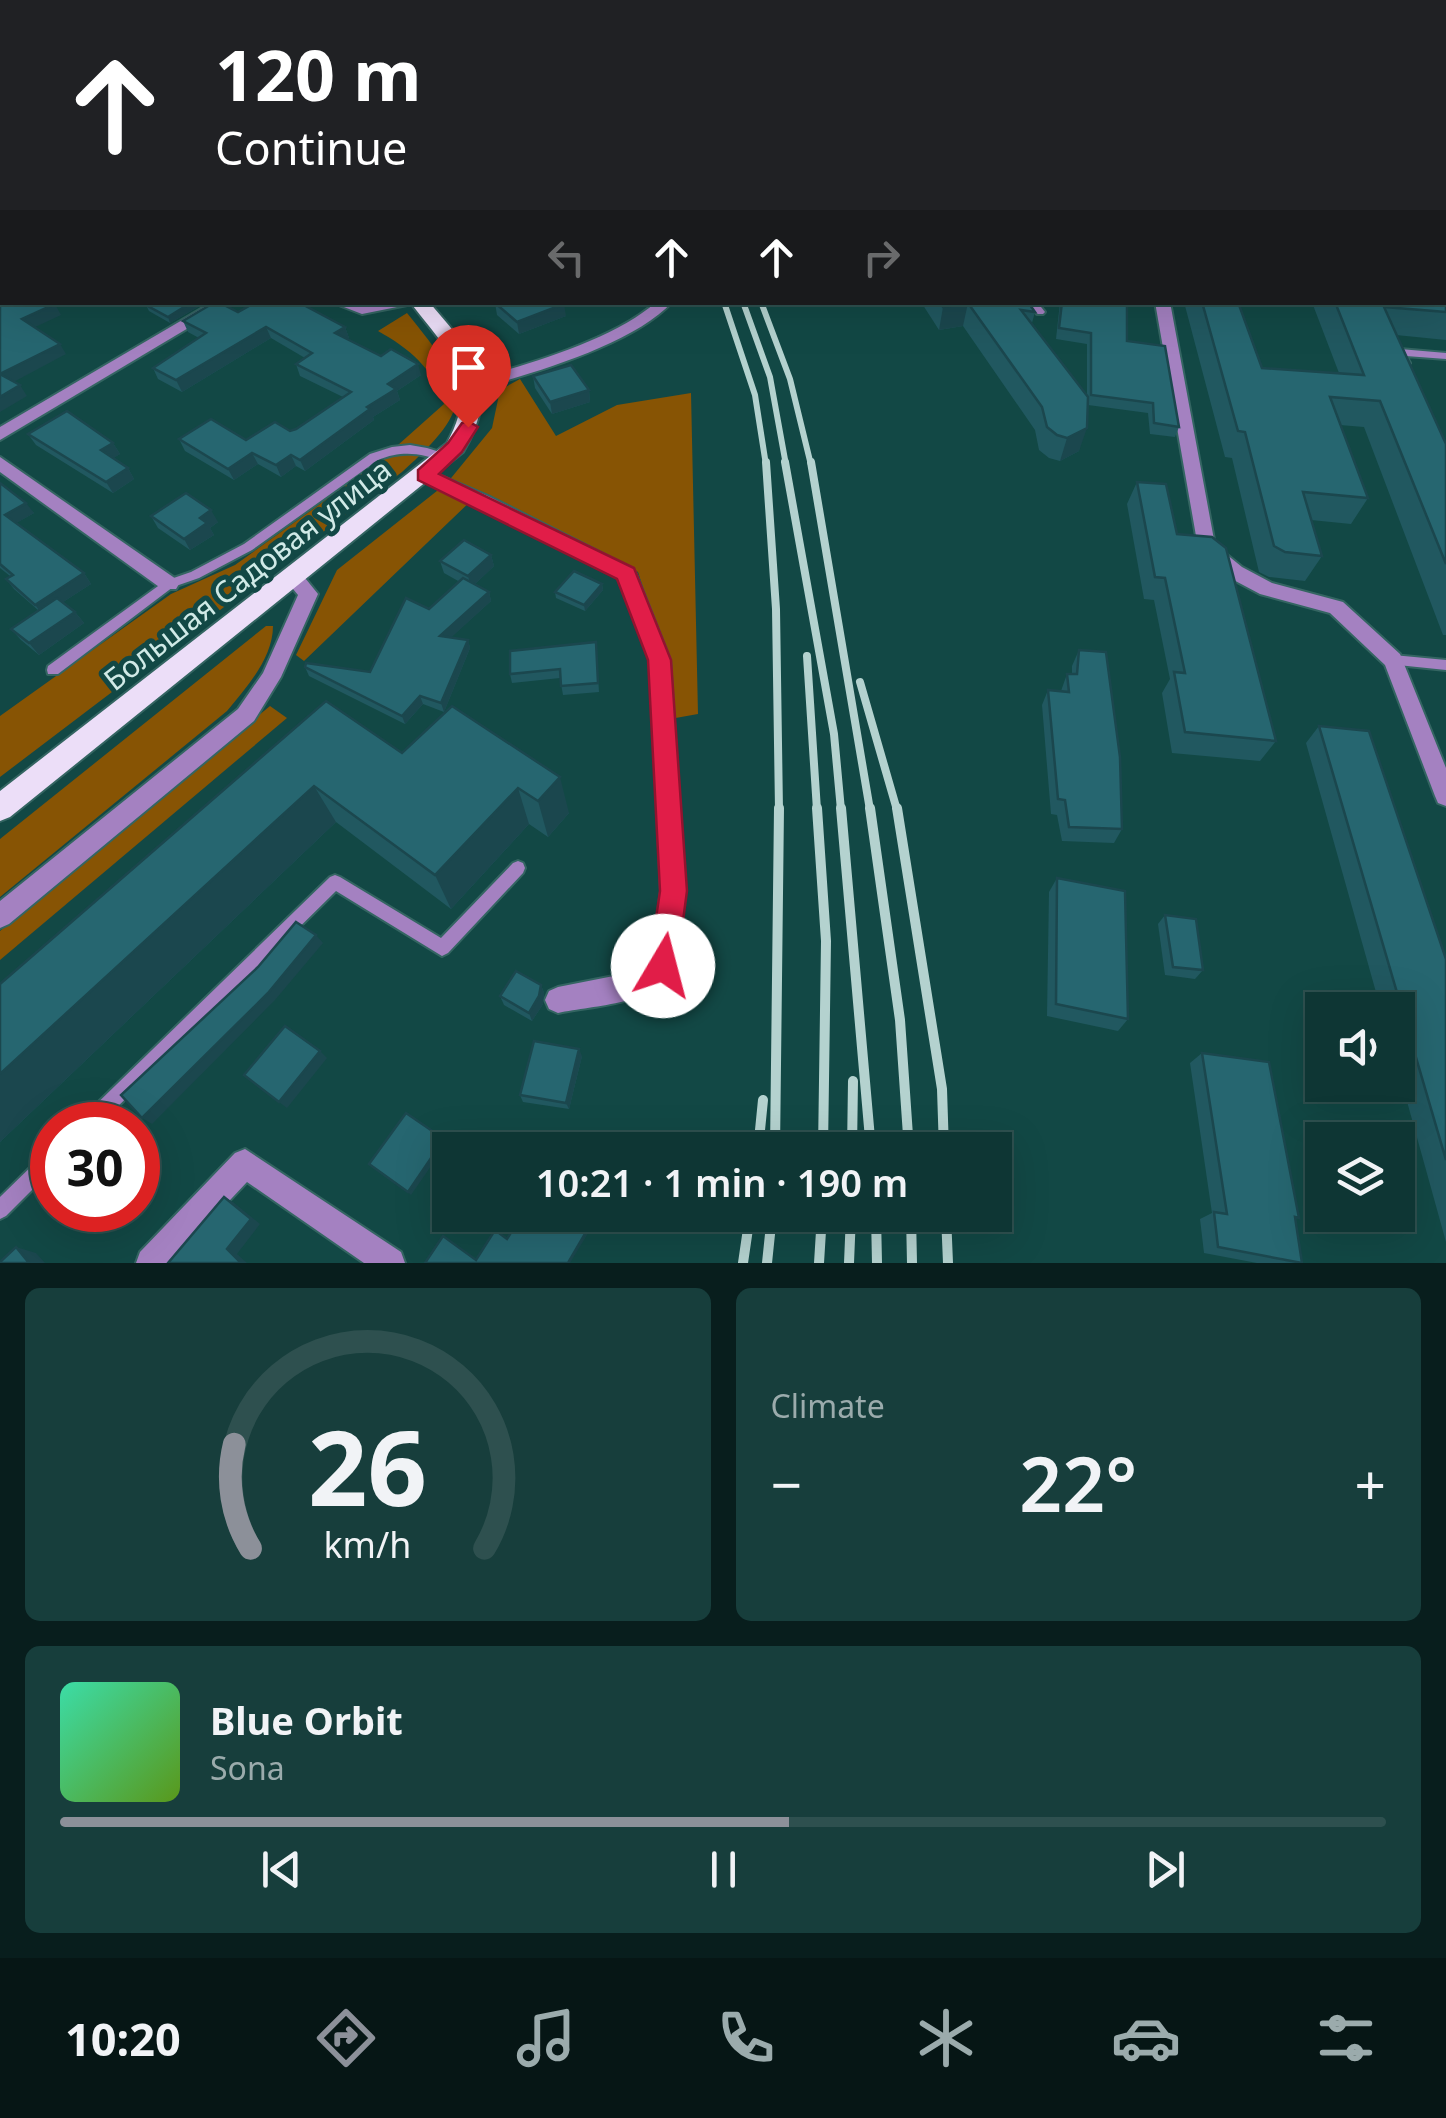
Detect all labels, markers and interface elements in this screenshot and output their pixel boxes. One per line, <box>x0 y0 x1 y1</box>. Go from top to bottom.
text: 120 m <box>215 26 422 122</box>
icon: ahead <box>50 40 180 170</box>
text: Continue <box>215 117 407 178</box>
icon: left <box>539 230 594 285</box>
icon: ahead <box>644 230 699 285</box>
icon: ahead <box>749 230 804 285</box>
icon: right <box>854 230 909 285</box>
pin <box>426 325 511 428</box>
icon: arrive <box>441 340 496 395</box>
street label: Большая Садовая улица <box>95 449 399 699</box>
position arrow <box>611 914 715 1018</box>
map controls <box>1305 992 1415 1232</box>
button: sound <box>1305 992 1415 1102</box>
speed limit sign: 30 <box>30 1102 160 1232</box>
button: layers <box>1305 1122 1415 1232</box>
text: 10:21 · 1 min · 190 m <box>536 1156 908 1208</box>
text: Climate <box>771 1384 885 1427</box>
text: 26 <box>308 1395 427 1536</box>
text: 22° <box>1019 1432 1137 1534</box>
text: − <box>771 1446 802 1521</box>
text: + <box>1355 1446 1386 1521</box>
text: km/h <box>324 1520 412 1568</box>
text: Blue Orbit <box>210 1694 403 1746</box>
text: Sona <box>210 1746 285 1789</box>
icon: previous <box>254 1842 309 1897</box>
icon: pause <box>696 1842 751 1897</box>
icon: next <box>1138 1842 1193 1897</box>
icon: directions <box>311 2003 381 2073</box>
icon: music <box>511 2003 581 2073</box>
icon: phone <box>711 2003 781 2073</box>
icon: climate <box>911 2003 981 2073</box>
icon: car <box>1111 2003 1181 2073</box>
icon: filters <box>1311 2003 1381 2073</box>
text: 10:20 <box>65 2008 181 2069</box>

